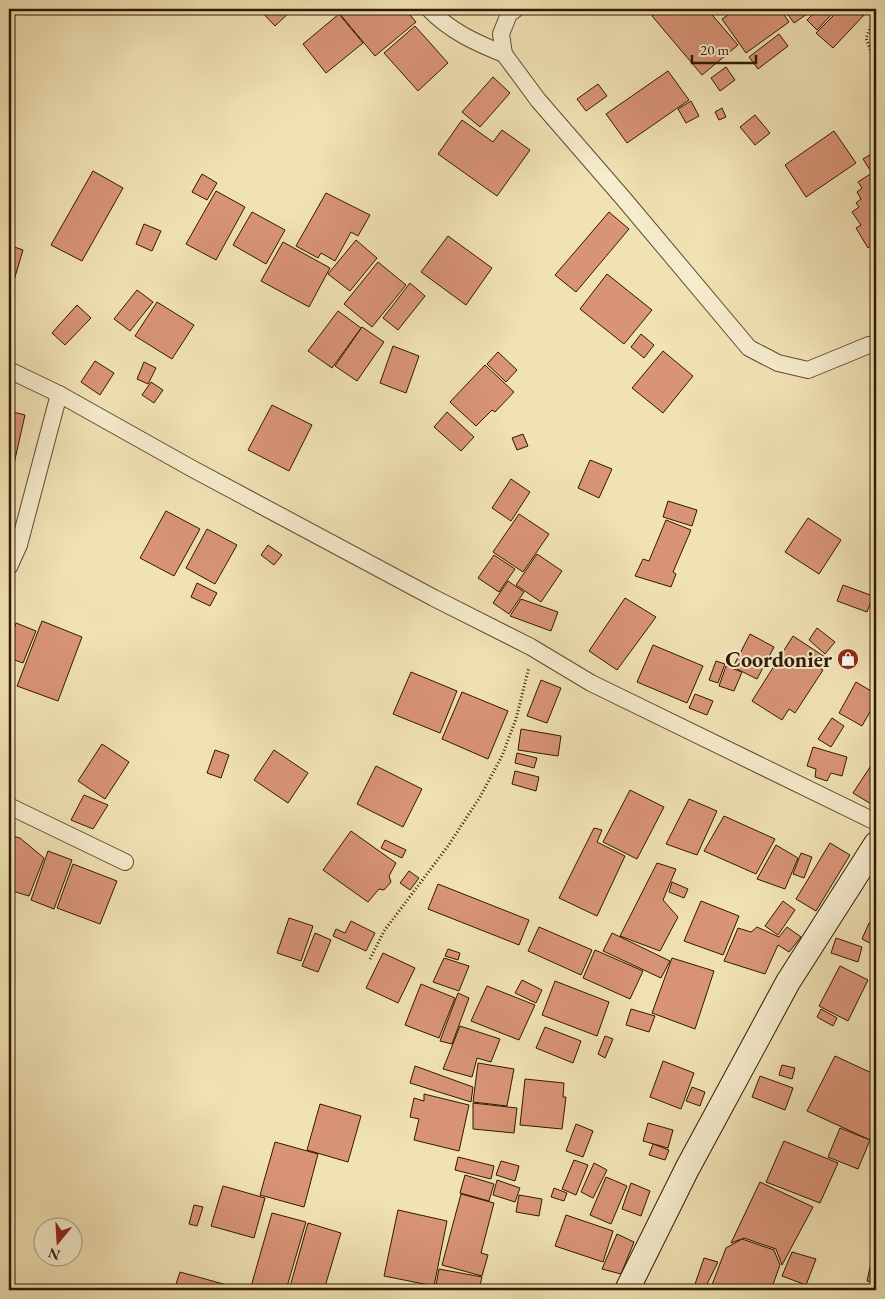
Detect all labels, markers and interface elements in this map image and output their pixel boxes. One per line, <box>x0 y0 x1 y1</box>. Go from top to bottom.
scale bar <box>692 32 756 64</box>
text: 20 m <box>700 40 729 59</box>
place label: Coordonier <box>725 645 833 674</box>
shop icon: Coordonier <box>836 647 860 671</box>
north arrow <box>32 1216 82 1266</box>
text: N <box>45 1244 62 1265</box>

